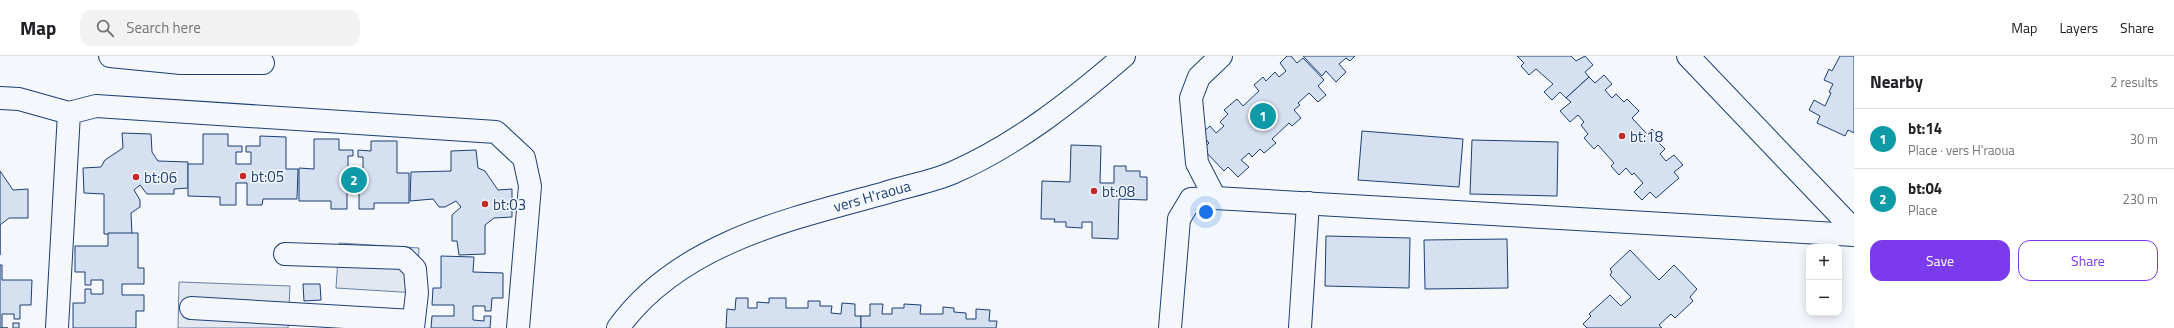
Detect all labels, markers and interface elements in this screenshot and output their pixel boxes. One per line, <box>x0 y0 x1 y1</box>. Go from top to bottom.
search box <box>80 10 360 46</box>
text: Map <box>20 13 56 42</box>
text: Search here <box>126 16 201 39</box>
icon: search <box>94 17 116 39</box>
text: Map <box>2011 17 2037 38</box>
text: Layers <box>2059 17 2098 38</box>
text: Share <box>2120 17 2154 38</box>
text: Nearby <box>1870 69 1923 95</box>
text: 2 results <box>2110 72 2158 92</box>
pin: 1 <box>1250 101 1276 131</box>
text: bt:14 <box>1908 117 1942 140</box>
place label: bt:18 <box>1630 125 1663 148</box>
text: 1 <box>1879 129 1887 149</box>
text: 30 m <box>2130 129 2158 149</box>
marker: bt:18 <box>1617 131 1627 141</box>
text: Place · vers H'raoua <box>1908 140 2015 160</box>
place label: bt:05 <box>251 165 284 188</box>
pin: 2 <box>341 165 367 195</box>
place label: bt:06 <box>144 166 177 189</box>
marker: bt:05 <box>238 171 248 181</box>
marker: bt:06 <box>131 172 141 182</box>
street label: vers H'raoua <box>831 174 914 218</box>
text: bt:04 <box>1908 177 1942 200</box>
place label: bt:08 <box>1102 180 1135 203</box>
marker: bt:08 <box>1089 186 1099 196</box>
text: 2 <box>1879 189 1887 209</box>
text: 230 m <box>2122 189 2158 209</box>
place label: bt:03 <box>493 193 526 216</box>
marker: bt:03 <box>480 199 490 209</box>
text: Place <box>1908 200 1937 220</box>
your location <box>1196 202 1216 222</box>
button: Save <box>1870 240 2010 281</box>
button: Share <box>2018 240 2158 281</box>
map controls <box>1806 244 1842 316</box>
button: + <box>1806 244 1842 280</box>
button: − <box>1806 280 1842 316</box>

